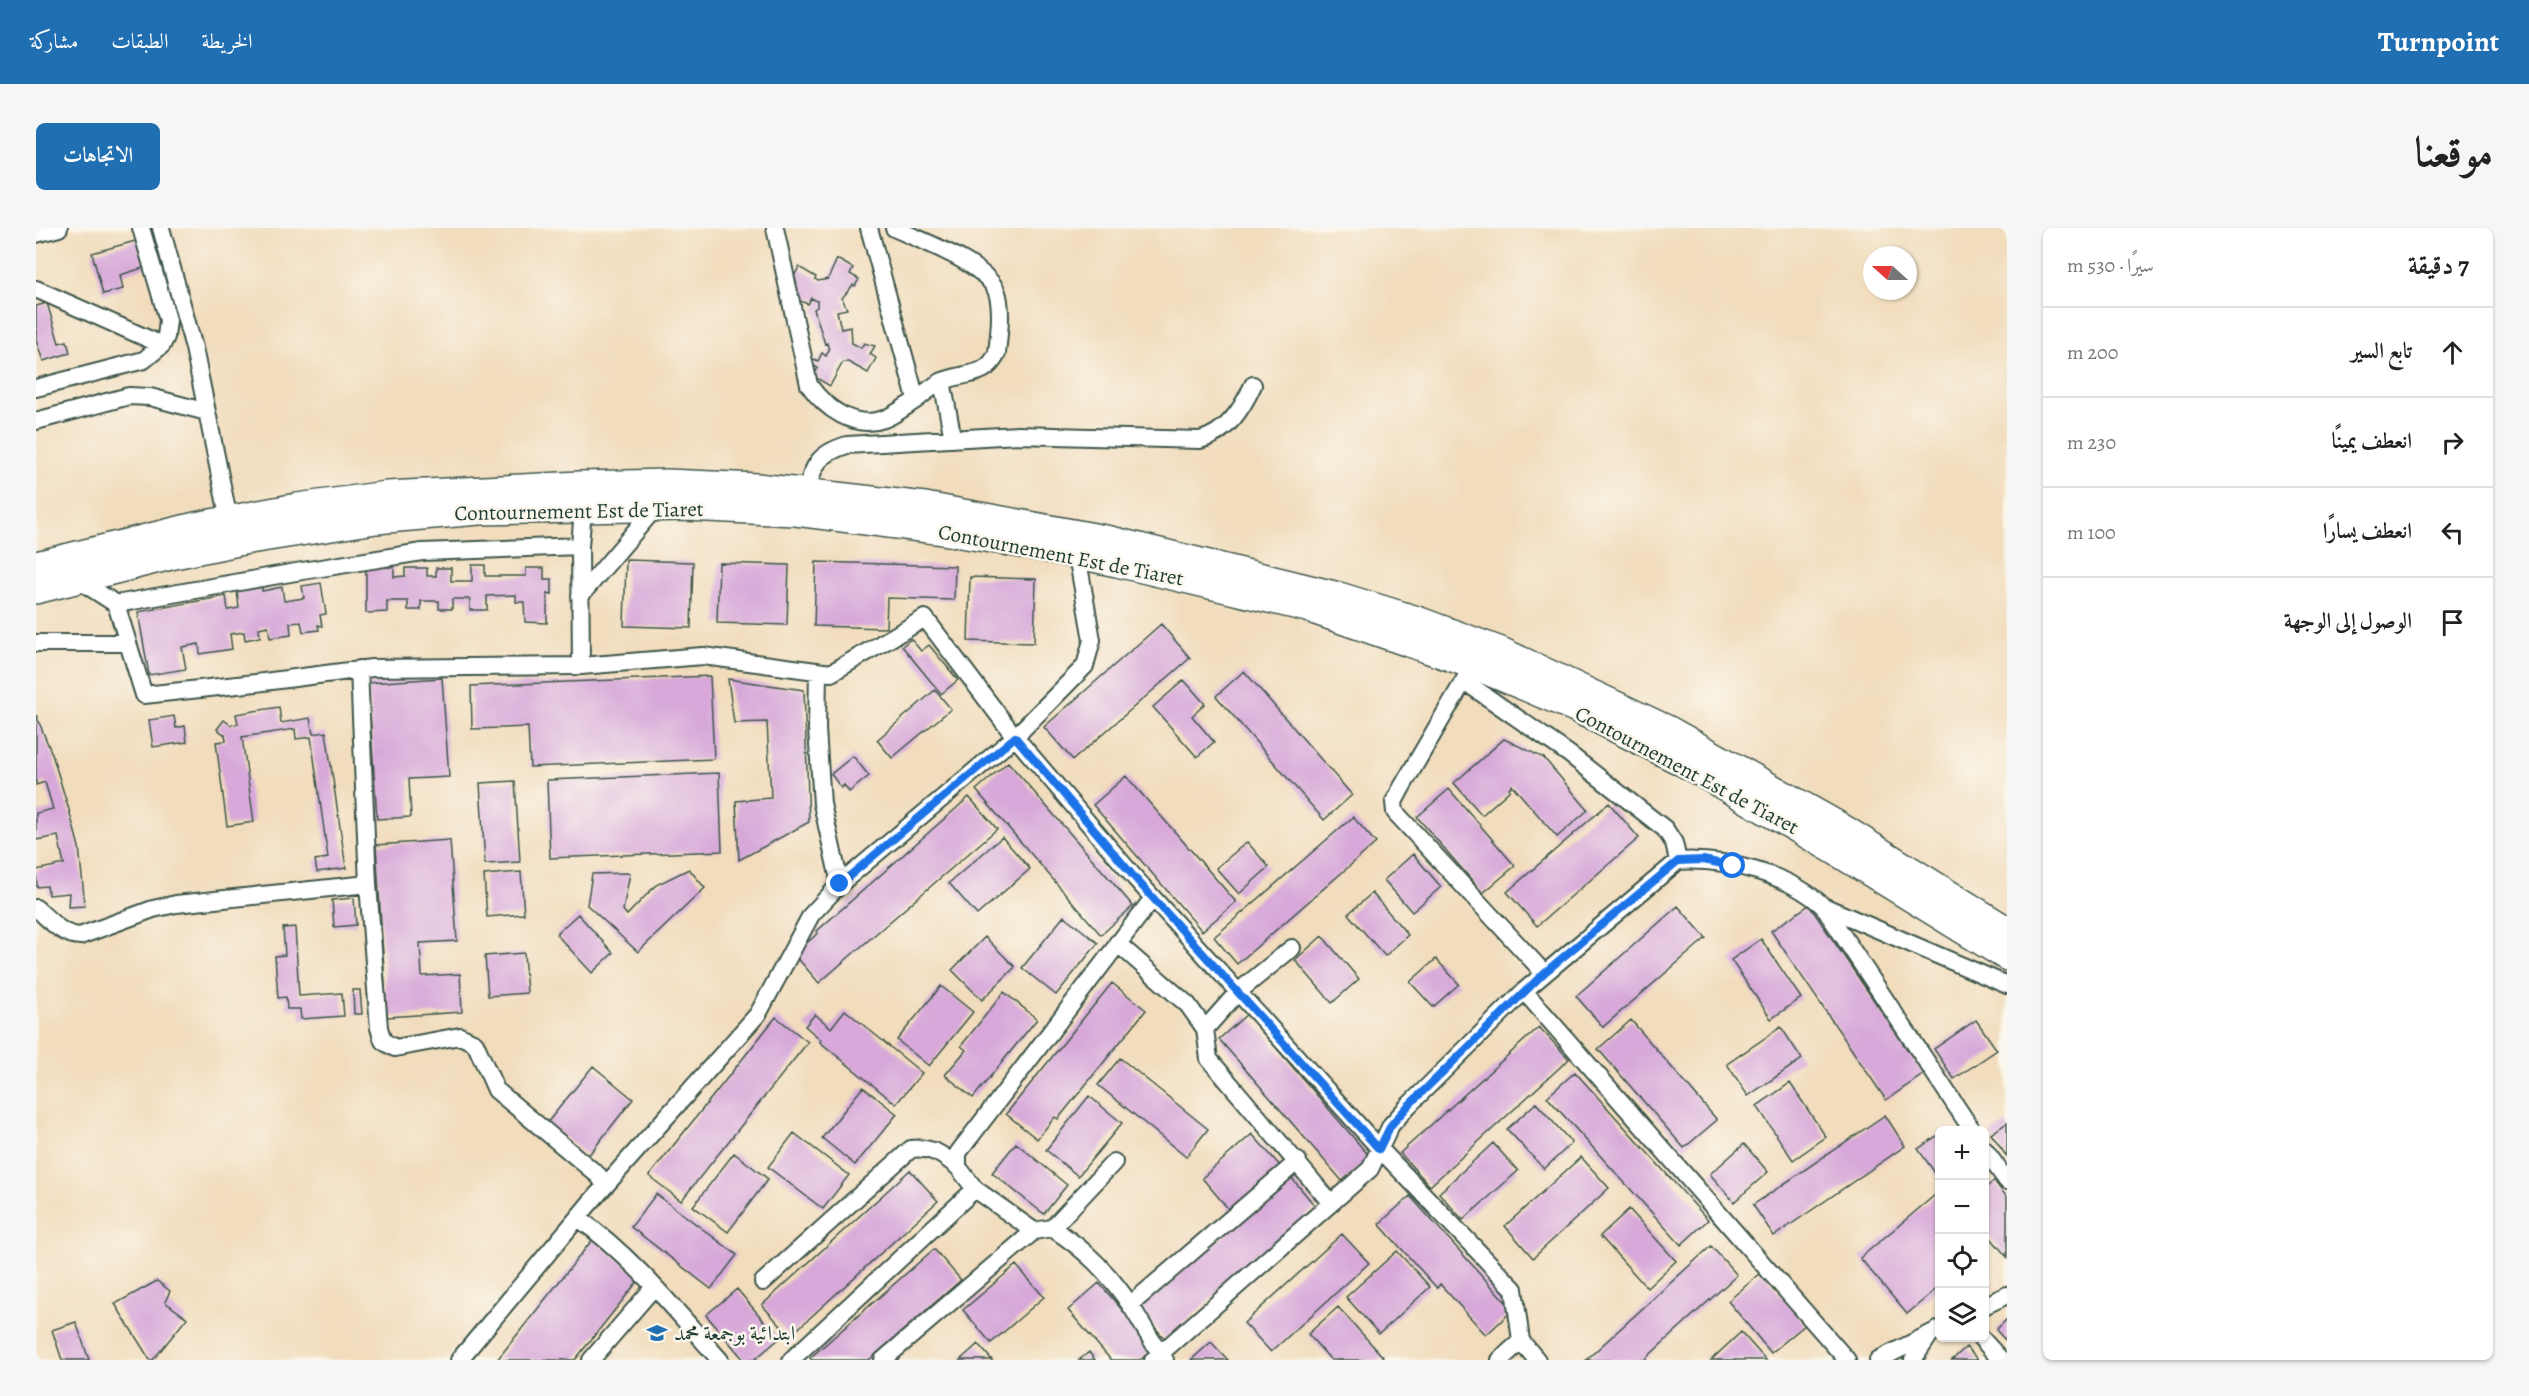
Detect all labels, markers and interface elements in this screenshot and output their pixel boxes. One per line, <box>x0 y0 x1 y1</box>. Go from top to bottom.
text: Turnpoint <box>2378 23 2499 61</box>
text: مشاركة <box>30 27 78 55</box>
text: الطبقات <box>111 27 168 55</box>
text: الخريطة <box>201 27 253 55</box>
button: الاتجاهات <box>36 123 160 190</box>
text: موقعنا <box>2415 123 2493 180</box>
north arrow <box>1863 246 1917 300</box>
text: 7 دقيقة <box>2408 248 2469 283</box>
text: سيرًا · 530 m <box>2067 252 2154 279</box>
text: تابع السير <box>2351 336 2412 366</box>
icon: ahead <box>2436 336 2469 369</box>
text: 200 m <box>2067 339 2118 366</box>
text: انعطف يمينًا <box>2332 426 2412 456</box>
icon: right <box>2436 426 2469 459</box>
text: 230 m <box>2067 429 2116 456</box>
street label: Contournement Est de Tiaret <box>454 495 704 527</box>
text: انعطف يسارًا <box>2323 516 2412 546</box>
icon: left <box>2436 516 2469 549</box>
street label: Contournement Est de Tiaret <box>936 517 1186 593</box>
text: 100 m <box>2067 519 2116 546</box>
text: الوصول إلى الوجهة <box>2284 606 2412 636</box>
icon: arrive <box>2436 606 2469 639</box>
street label: Contournement Est de Tiaret <box>1570 699 1804 841</box>
route start <box>1719 852 1745 878</box>
route end <box>826 870 852 896</box>
map controls <box>1935 1126 1989 1342</box>
button: + <box>1935 1126 1989 1180</box>
button: − <box>1935 1180 1989 1234</box>
button: locate <box>1935 1234 1989 1288</box>
button: layers <box>1935 1288 1989 1342</box>
place label: ابتدائية بوجمعة محمد <box>674 1319 795 1347</box>
school or university icon: ابتدائية بوجمعة محمد <box>645 1321 669 1345</box>

